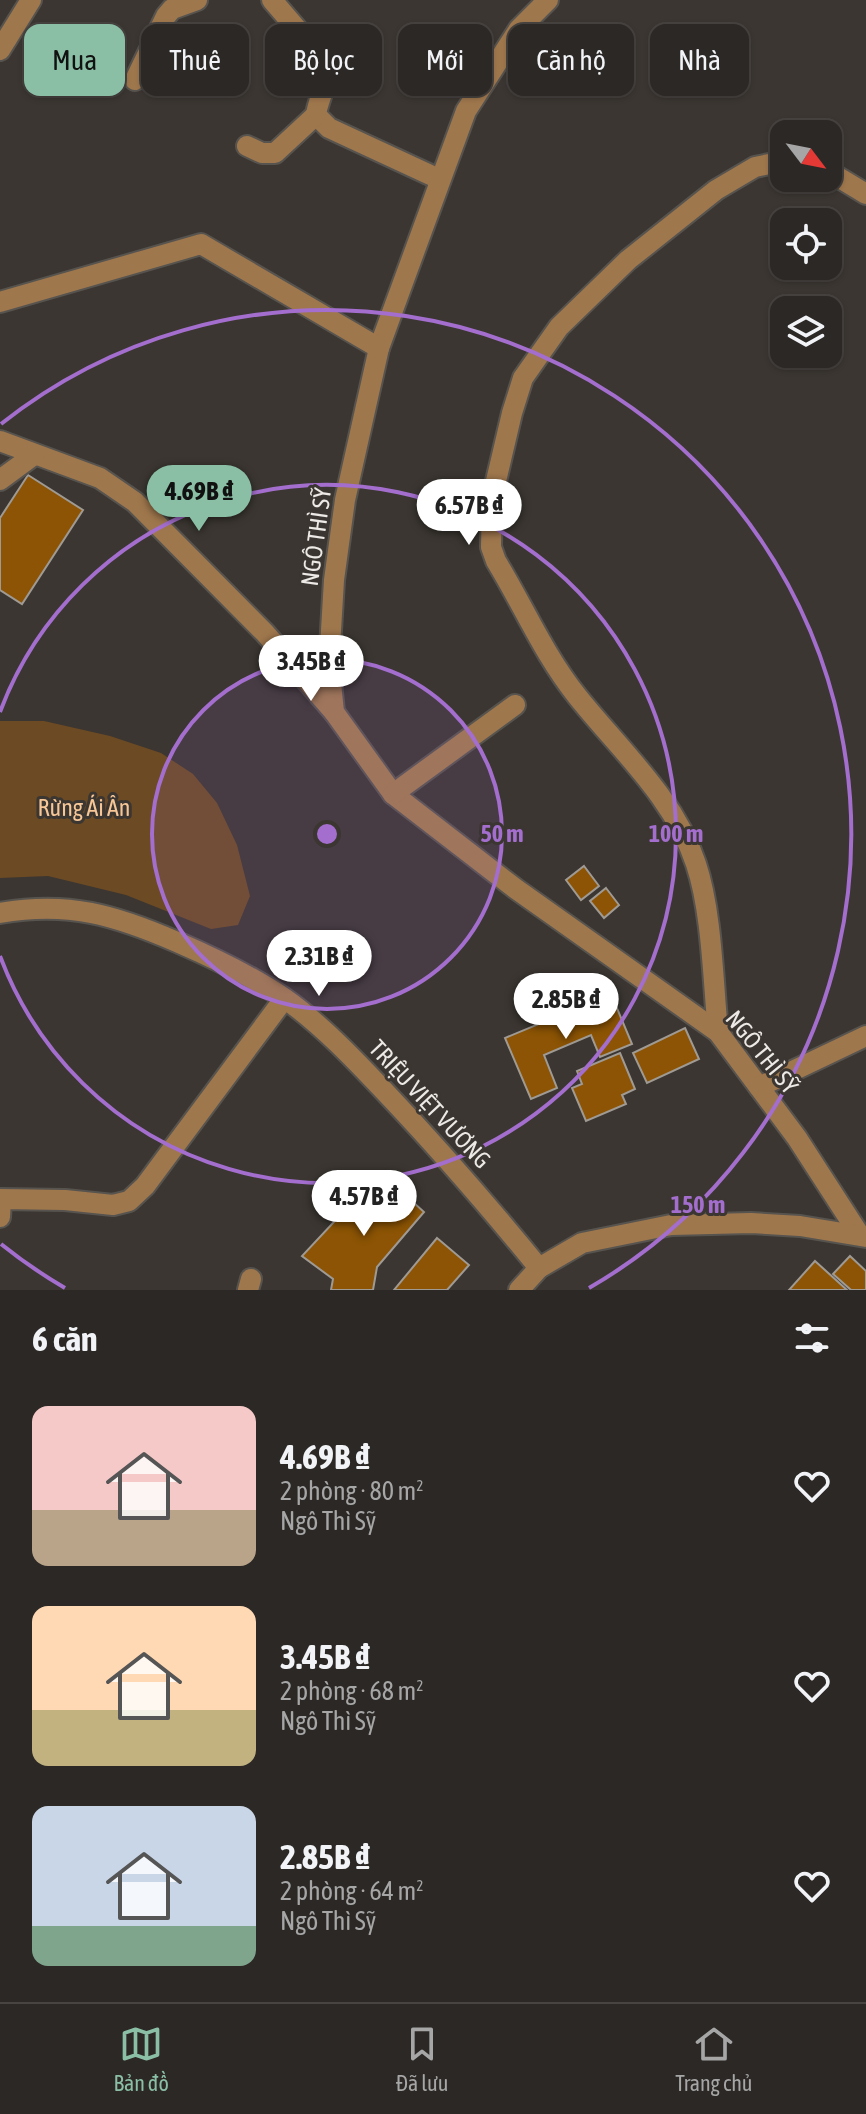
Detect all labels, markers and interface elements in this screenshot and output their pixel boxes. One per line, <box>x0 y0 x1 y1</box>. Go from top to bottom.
chip: Mua <box>24 24 125 96</box>
chip: Thuê <box>141 24 249 96</box>
chip: Bộ lọc <box>265 24 382 96</box>
chip: Mới <box>398 24 492 96</box>
chip: Căn hộ <box>508 24 634 96</box>
chip: Nhà <box>650 24 749 96</box>
north arrow <box>770 120 842 192</box>
map controls <box>770 120 842 368</box>
button: locate <box>770 208 842 280</box>
button: layers <box>770 296 842 368</box>
pin: 4.69B ₫ <box>125 465 273 533</box>
text: 4.69B ₫ <box>165 476 233 506</box>
pin: 6.57B ₫ <box>395 479 543 547</box>
street label: NGÔ THÌ SỸ <box>296 486 336 588</box>
text: 6.57B ₫ <box>435 490 503 520</box>
pin: 3.45B ₫ <box>237 635 385 703</box>
text: 3.45B ₫ <box>277 646 345 676</box>
park label: Rừng Ái Ân <box>38 794 130 821</box>
centre of rings <box>313 820 341 848</box>
text: 50 m <box>480 820 524 847</box>
text: 100 m <box>649 820 703 847</box>
pin: 2.31B ₫ <box>245 930 393 998</box>
text: 2.31B ₫ <box>285 941 353 971</box>
pin: 2.85B ₫ <box>492 973 640 1041</box>
text: 2.85B ₫ <box>532 984 600 1014</box>
street label: NGÔ THÌ SỸ <box>720 1005 804 1099</box>
street label: TRIỆU VIỆT VƯƠNG <box>364 1034 496 1174</box>
pin: 4.57B ₫ <box>290 1170 438 1238</box>
text: 4.57B ₫ <box>330 1181 398 1211</box>
text: 150 m <box>671 1191 725 1218</box>
icon: filters <box>790 1316 834 1360</box>
text: 6 căn <box>32 1319 98 1358</box>
text: 4.69B ₫ <box>280 1437 370 1476</box>
icon: home <box>96 1438 192 1534</box>
icon: heart <box>790 1464 834 1508</box>
text: 2 phòng · 80 m² <box>280 1476 423 1506</box>
text: Ngô Thì Sỹ <box>280 1506 376 1536</box>
text: 3.45B ₫ <box>280 1637 370 1676</box>
icon: home <box>96 1638 192 1734</box>
icon: heart <box>790 1664 834 1708</box>
text: 2 phòng · 68 m² <box>280 1676 423 1706</box>
text: Ngô Thì Sỹ <box>280 1706 376 1736</box>
text: 2.85B ₫ <box>280 1837 370 1876</box>
icon: home <box>96 1838 192 1934</box>
icon: heart <box>790 1864 834 1908</box>
text: 2 phòng · 64 m² <box>280 1876 423 1906</box>
text: Ngô Thì Sỹ <box>280 1906 376 1936</box>
tab: Bản đồ <box>113 2022 169 2096</box>
tab: Đã lưu <box>396 2022 448 2096</box>
tab: Trang chủ <box>675 2022 753 2096</box>

